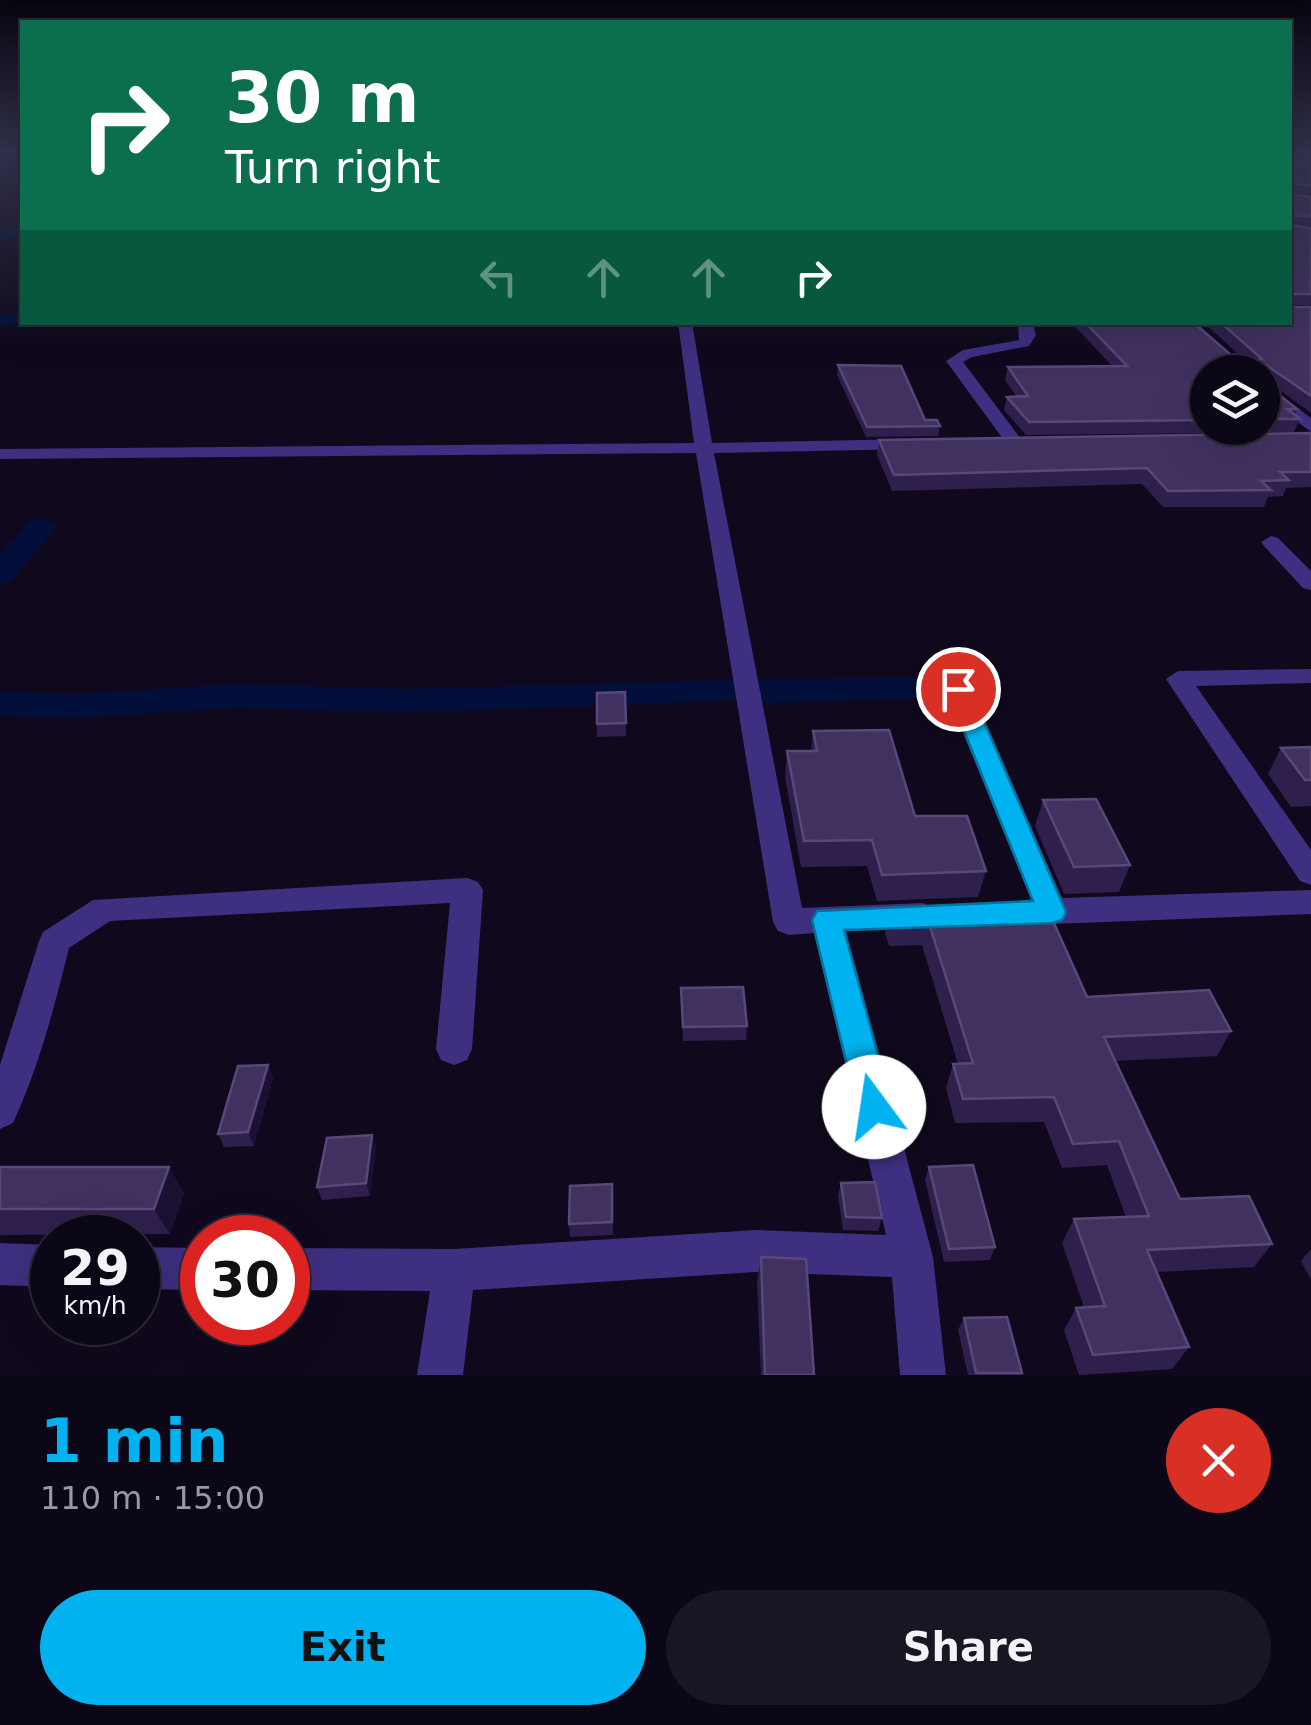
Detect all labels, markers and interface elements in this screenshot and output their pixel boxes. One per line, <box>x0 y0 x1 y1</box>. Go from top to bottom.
text: 30 m <box>225 57 420 139</box>
icon: right <box>60 60 190 190</box>
text: Turn right <box>225 141 440 194</box>
icon: left <box>471 250 526 305</box>
icon: ahead <box>576 250 631 305</box>
icon: ahead <box>681 250 736 305</box>
icon: right <box>786 250 841 305</box>
map controls <box>1190 355 1280 445</box>
button: layers <box>1190 355 1280 445</box>
pin <box>916 647 1001 732</box>
icon: arrive <box>931 662 986 717</box>
position arrow <box>822 1055 926 1159</box>
speed limit sign: 30 <box>180 1215 310 1345</box>
text: 29 <box>60 1239 130 1297</box>
text: km/h <box>63 1291 127 1320</box>
text: 1 min <box>40 1406 228 1476</box>
button: close <box>1166 1408 1271 1513</box>
text: 110 m · 15:00 <box>40 1479 265 1517</box>
button: Exit <box>40 1590 646 1705</box>
button: Share <box>666 1590 1271 1705</box>

